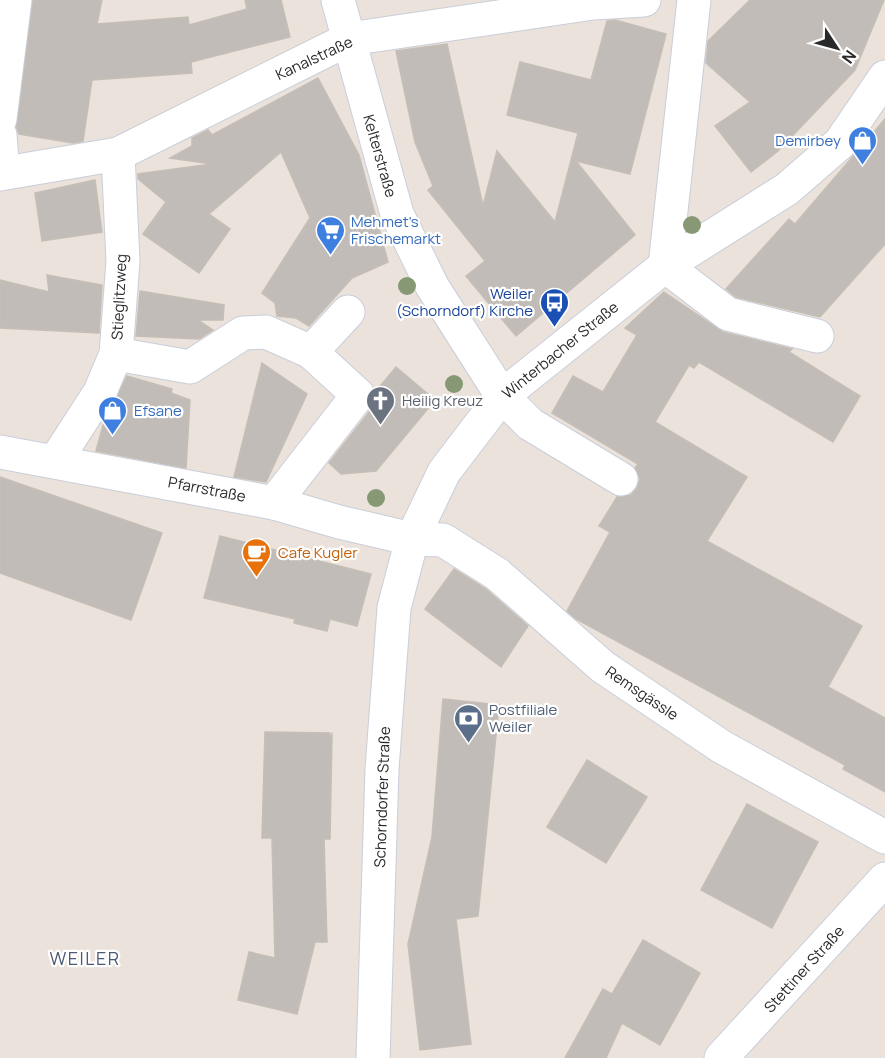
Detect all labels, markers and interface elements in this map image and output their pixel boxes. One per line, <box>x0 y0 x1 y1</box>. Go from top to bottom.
north arrow <box>807 18 867 78</box>
street label: Kanalstraße <box>272 31 356 85</box>
text: N <box>837 46 861 68</box>
street label: Kelterstraße <box>358 112 402 200</box>
shop icon: Demirbey <box>846 124 878 166</box>
place label: Demirbey <box>775 130 841 151</box>
place label: Mehmet's Frischemarkt <box>351 211 441 249</box>
supermarket icon: Mehmet's Frischemarkt <box>314 214 346 256</box>
street label: Stieglitzweg <box>106 253 132 341</box>
place label: Weiler (Schorndorf) Kirche <box>396 283 534 321</box>
bus stop icon: Weiler (Schorndorf) Kirche <box>538 286 570 328</box>
street label: Winterbacher Straße <box>497 296 623 403</box>
church icon: Heilig Kreuz <box>365 384 397 426</box>
place label: Heilig Kreuz <box>402 390 483 411</box>
shop icon: Efsane <box>97 394 129 436</box>
place label: Efsane <box>134 400 182 421</box>
street label: Pfarrstraße <box>166 471 248 507</box>
cafe icon: Cafe Kugler <box>241 536 273 578</box>
place label: Cafe Kugler <box>278 542 358 563</box>
street label: Remsgässle <box>601 661 683 725</box>
place label: Postfiliale Weiler <box>489 699 558 737</box>
bank icon: Postfiliale Weiler <box>452 702 484 744</box>
street label: Schorndorfer Straße <box>369 726 395 868</box>
street label: Stettiner Straße <box>759 921 849 1017</box>
district label: WEILER <box>49 946 121 970</box>

